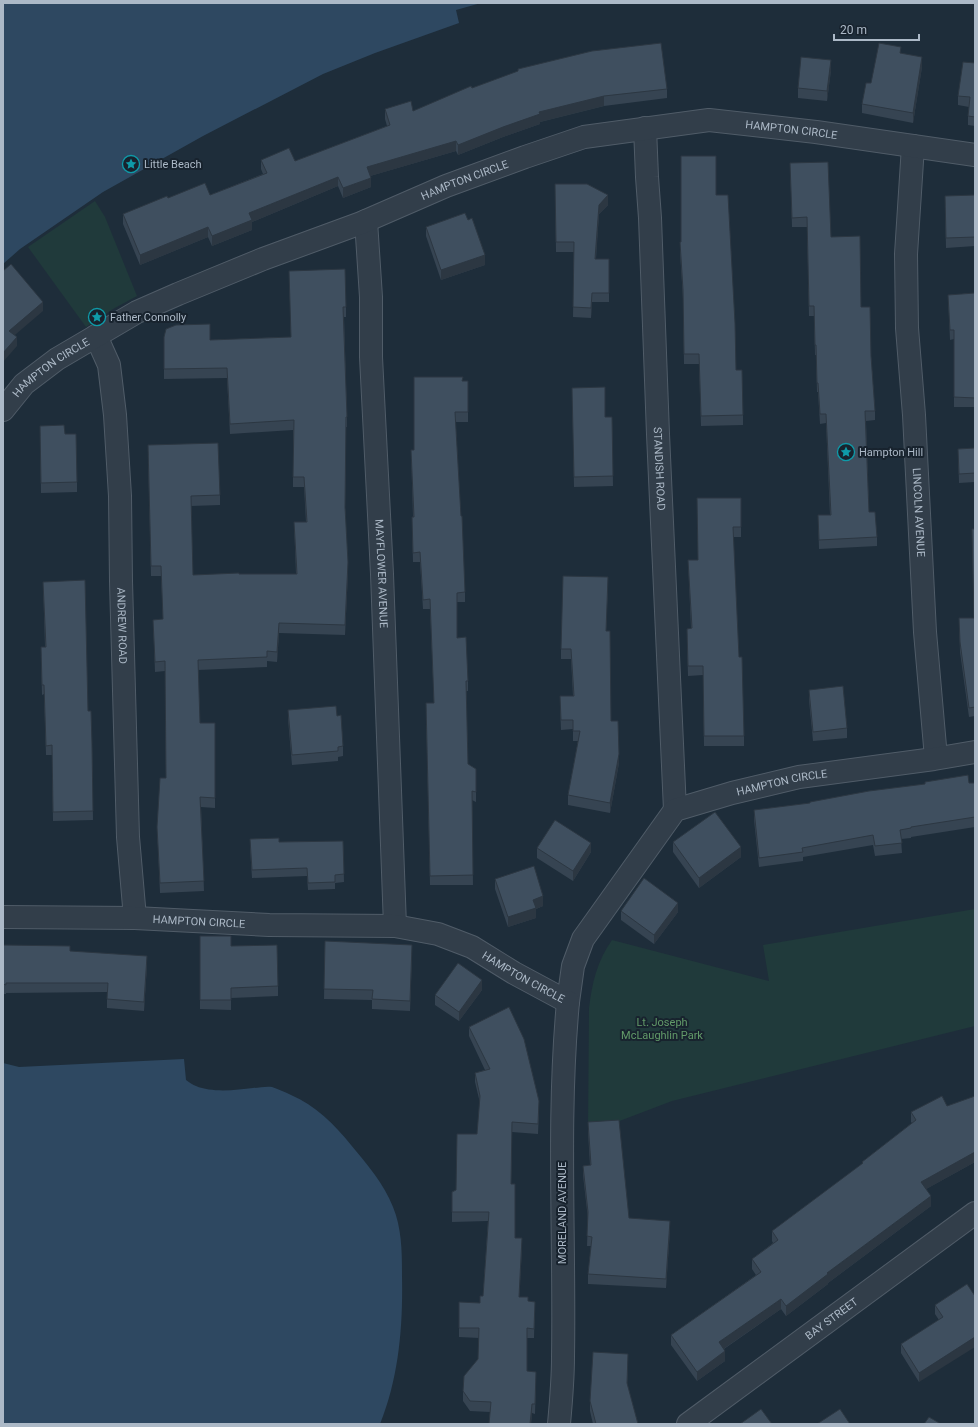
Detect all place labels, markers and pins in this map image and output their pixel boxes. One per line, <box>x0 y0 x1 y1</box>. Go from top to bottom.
place icon: Little Beach <box>121 154 141 174</box>
place label: Little Beach <box>144 158 202 171</box>
place icon: Father Connolly <box>87 307 107 327</box>
place label: Father Connolly <box>110 311 187 324</box>
place icon: Hampton Hill <box>836 442 856 462</box>
place label: Hampton Hill <box>859 446 923 459</box>

